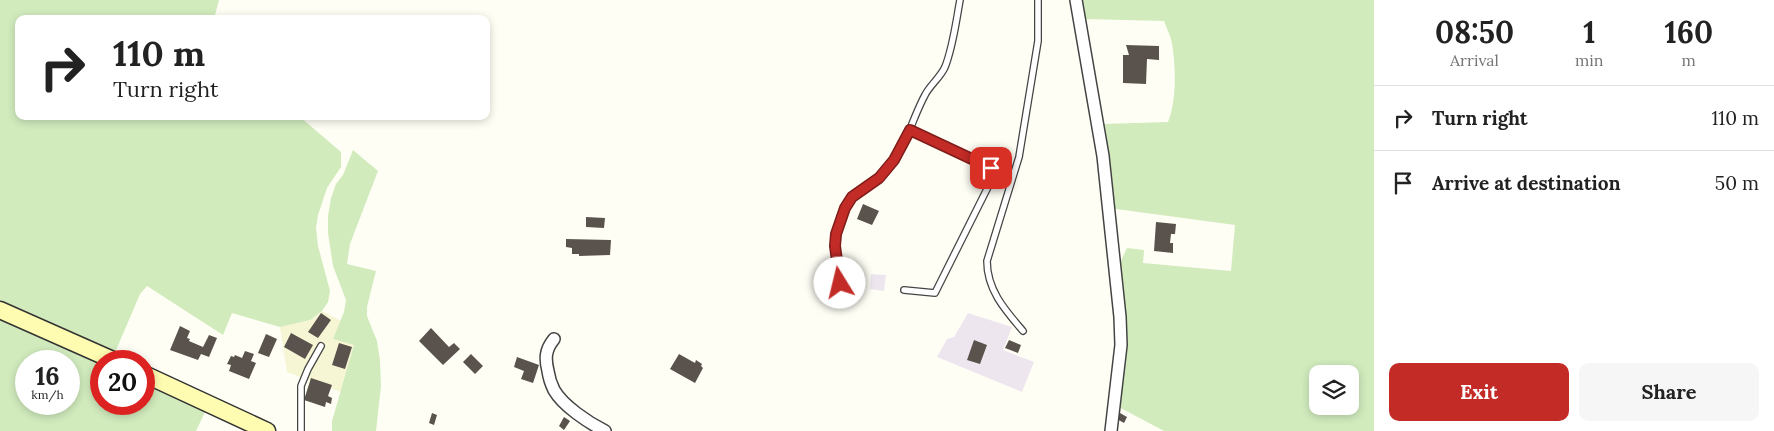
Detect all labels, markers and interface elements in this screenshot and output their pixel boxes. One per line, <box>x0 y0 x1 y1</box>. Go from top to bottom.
text: 08:50 <box>1435 13 1514 51</box>
text: 1 <box>1583 13 1595 51</box>
text: 160 <box>1665 13 1713 51</box>
text: 110 m <box>113 31 205 76</box>
icon: right <box>30 35 95 100</box>
text: Arrival <box>1450 50 1499 70</box>
text: min <box>1575 50 1604 70</box>
text: m <box>1682 50 1696 70</box>
text: Turn right <box>113 75 218 103</box>
icon: right <box>1389 104 1417 132</box>
text: Turn right <box>1432 106 1528 130</box>
text: 110 m <box>1711 106 1759 130</box>
pin <box>970 147 1012 189</box>
icon: arrive <box>977 154 1005 182</box>
icon: arrive <box>1389 169 1417 197</box>
text: Arrive at destination <box>1432 171 1621 195</box>
text: 50 m <box>1715 171 1759 195</box>
position arrow <box>813 256 865 308</box>
speed limit sign: 20 <box>90 350 155 415</box>
text: 16 <box>35 360 60 392</box>
button: Exit <box>1389 363 1569 421</box>
button: Share <box>1579 363 1759 421</box>
map controls <box>1309 365 1359 415</box>
button: layers <box>1309 365 1359 415</box>
text: km/h <box>31 387 64 402</box>

